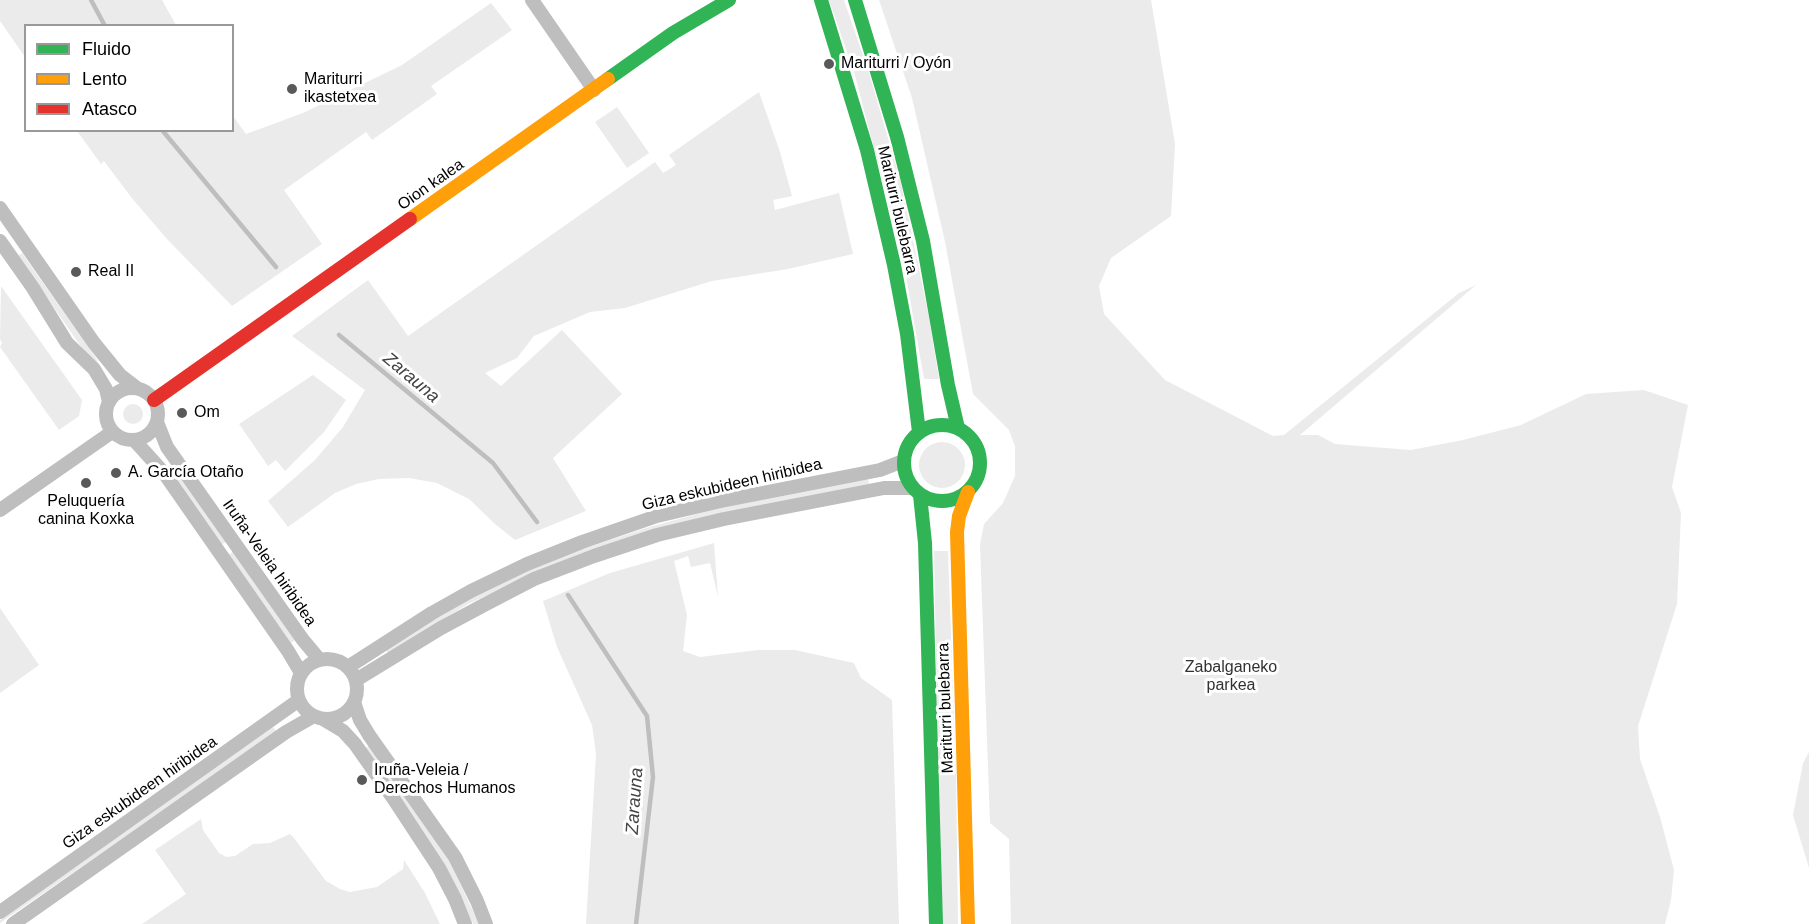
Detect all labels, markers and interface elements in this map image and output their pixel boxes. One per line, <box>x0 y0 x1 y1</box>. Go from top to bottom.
legend <box>24 24 234 132</box>
text: Fluido <box>82 39 131 59</box>
place label: Mariturri / Oyón <box>841 54 951 74</box>
marker: Mariturri / Oyón <box>822 57 836 71</box>
text: Lento <box>82 69 127 89</box>
place label: Mariturri ikastetxea <box>304 70 376 108</box>
marker: Mariturri ikastetxea <box>285 82 299 96</box>
text: Atasco <box>82 99 137 119</box>
street label: Mariturri bulebarra <box>873 144 921 276</box>
street label: Oion kalea <box>394 155 468 215</box>
place label: Real II <box>88 262 134 282</box>
marker: Real II <box>69 265 83 279</box>
water label: Zarauna <box>378 348 444 408</box>
place label: Om <box>194 403 220 423</box>
marker: Om <box>175 406 189 420</box>
street label: Giza eskubideen hiribidea <box>640 455 824 515</box>
place label: A. García Otaño <box>128 463 244 483</box>
marker: A. García Otaño <box>109 466 123 480</box>
marker: Peluquería canina Koxka <box>79 476 93 490</box>
place label: Peluquería canina Koxka <box>38 492 134 530</box>
street label: Iruña-Veleia hiribidea <box>218 496 320 630</box>
street label: Mariturri bulebarra <box>934 642 958 774</box>
park label: Zabalganeko parkea <box>1185 658 1277 696</box>
street label: Giza eskubideen hiribidea <box>59 732 221 854</box>
place label: Iruña-Veleia / Derechos Humanos <box>374 761 515 799</box>
water label: Zarauna <box>622 767 648 835</box>
marker: Iruña-Veleia / Derechos Humanos <box>355 773 369 787</box>

